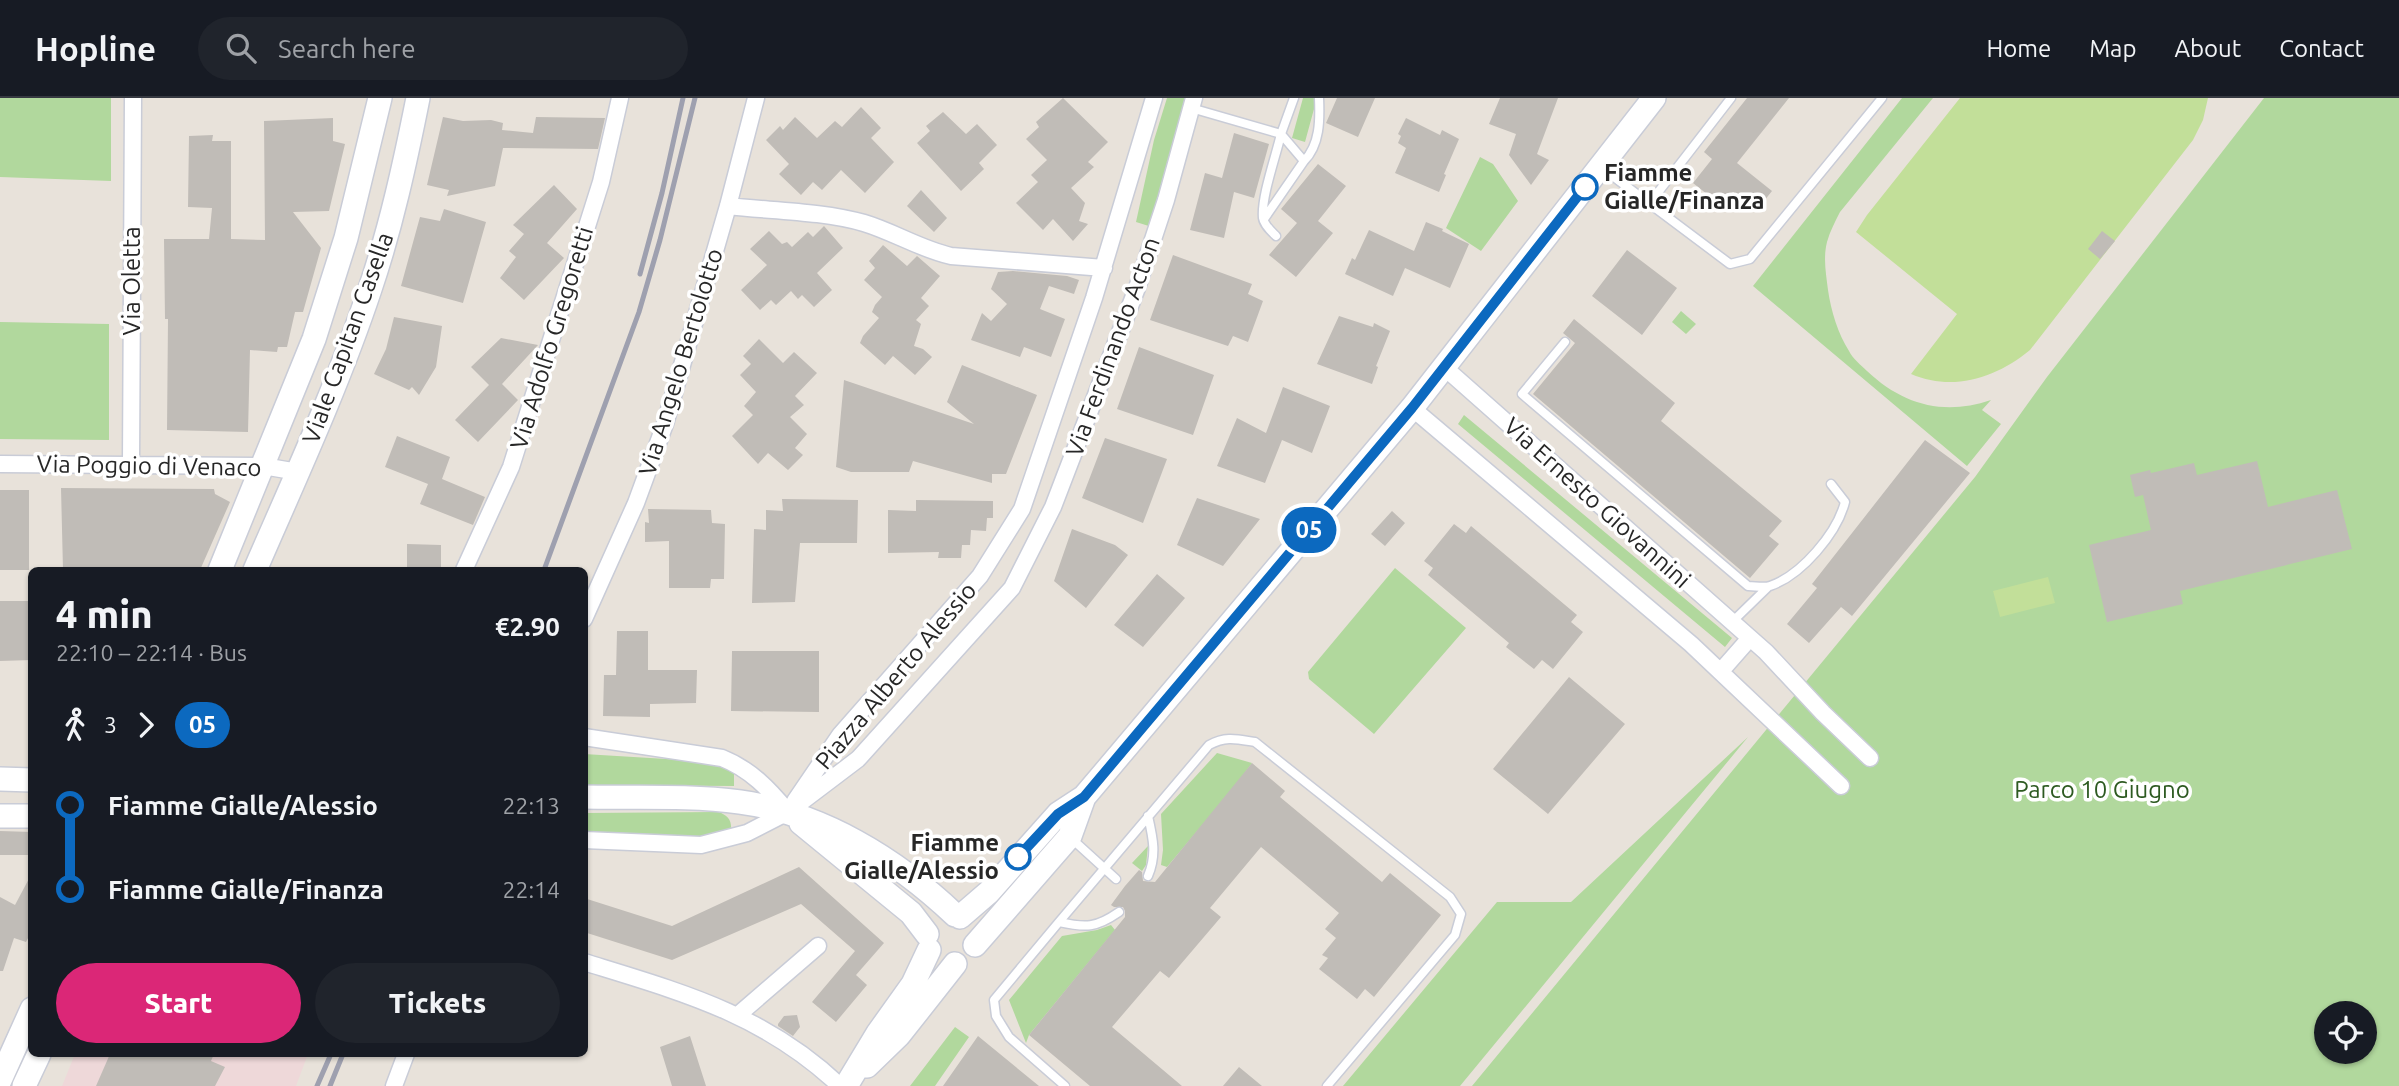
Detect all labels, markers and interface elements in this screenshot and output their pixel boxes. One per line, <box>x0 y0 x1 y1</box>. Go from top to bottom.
search box <box>198 17 688 80</box>
icon: search <box>222 29 260 67</box>
text: Hopline <box>35 30 156 67</box>
text: Search here <box>278 34 415 63</box>
text: Home <box>1986 35 2051 62</box>
text: Map <box>2089 35 2136 62</box>
text: About <box>2174 35 2241 62</box>
text: Contact <box>2279 35 2364 62</box>
place label: Fiamme Gialle/Finanza <box>1604 159 1765 214</box>
marker: Fiamme Gialle/Finanza <box>1572 174 1598 200</box>
street label: Via Adolfo Gregoretti <box>505 223 598 452</box>
street label: Via Oletta <box>118 227 145 335</box>
street label: Viale Capitan Casella <box>297 229 398 447</box>
street label: Via Ferdinando Acton <box>1060 233 1165 460</box>
street label: Via Angelo Bertolotto <box>633 245 728 479</box>
street label: Via Ernesto Giovannini <box>1499 412 1696 593</box>
street label: Via Poggio di Venaco <box>36 450 262 481</box>
line badge: 05 <box>1278 507 1340 553</box>
text: 05 <box>1295 516 1323 543</box>
street label: Piazza Alberto Alessio <box>810 577 982 775</box>
text: 4 min <box>56 593 153 635</box>
text: €2.90 <box>495 612 560 641</box>
text: 22:10 – 22:14 · Bus <box>56 640 247 665</box>
icon: walk <box>56 706 94 744</box>
icon: forward <box>127 706 165 744</box>
text: 05 <box>189 711 216 738</box>
text: 3 <box>104 712 117 737</box>
park label: Parco 10 Giugno <box>2014 776 2190 803</box>
text: Fiamme Gialle/Alessio <box>108 791 378 820</box>
text: 22:13 <box>502 793 560 818</box>
place label: Fiamme Gialle/Alessio <box>844 829 999 884</box>
marker: Fiamme Gialle/Alessio <box>1005 844 1031 870</box>
text: Fiamme Gialle/Finanza <box>108 875 384 904</box>
text: 22:14 <box>502 877 560 902</box>
button: Start <box>56 963 301 1043</box>
button: Tickets <box>315 963 560 1043</box>
map controls <box>2314 1001 2377 1064</box>
button: locate <box>2314 1001 2377 1064</box>

